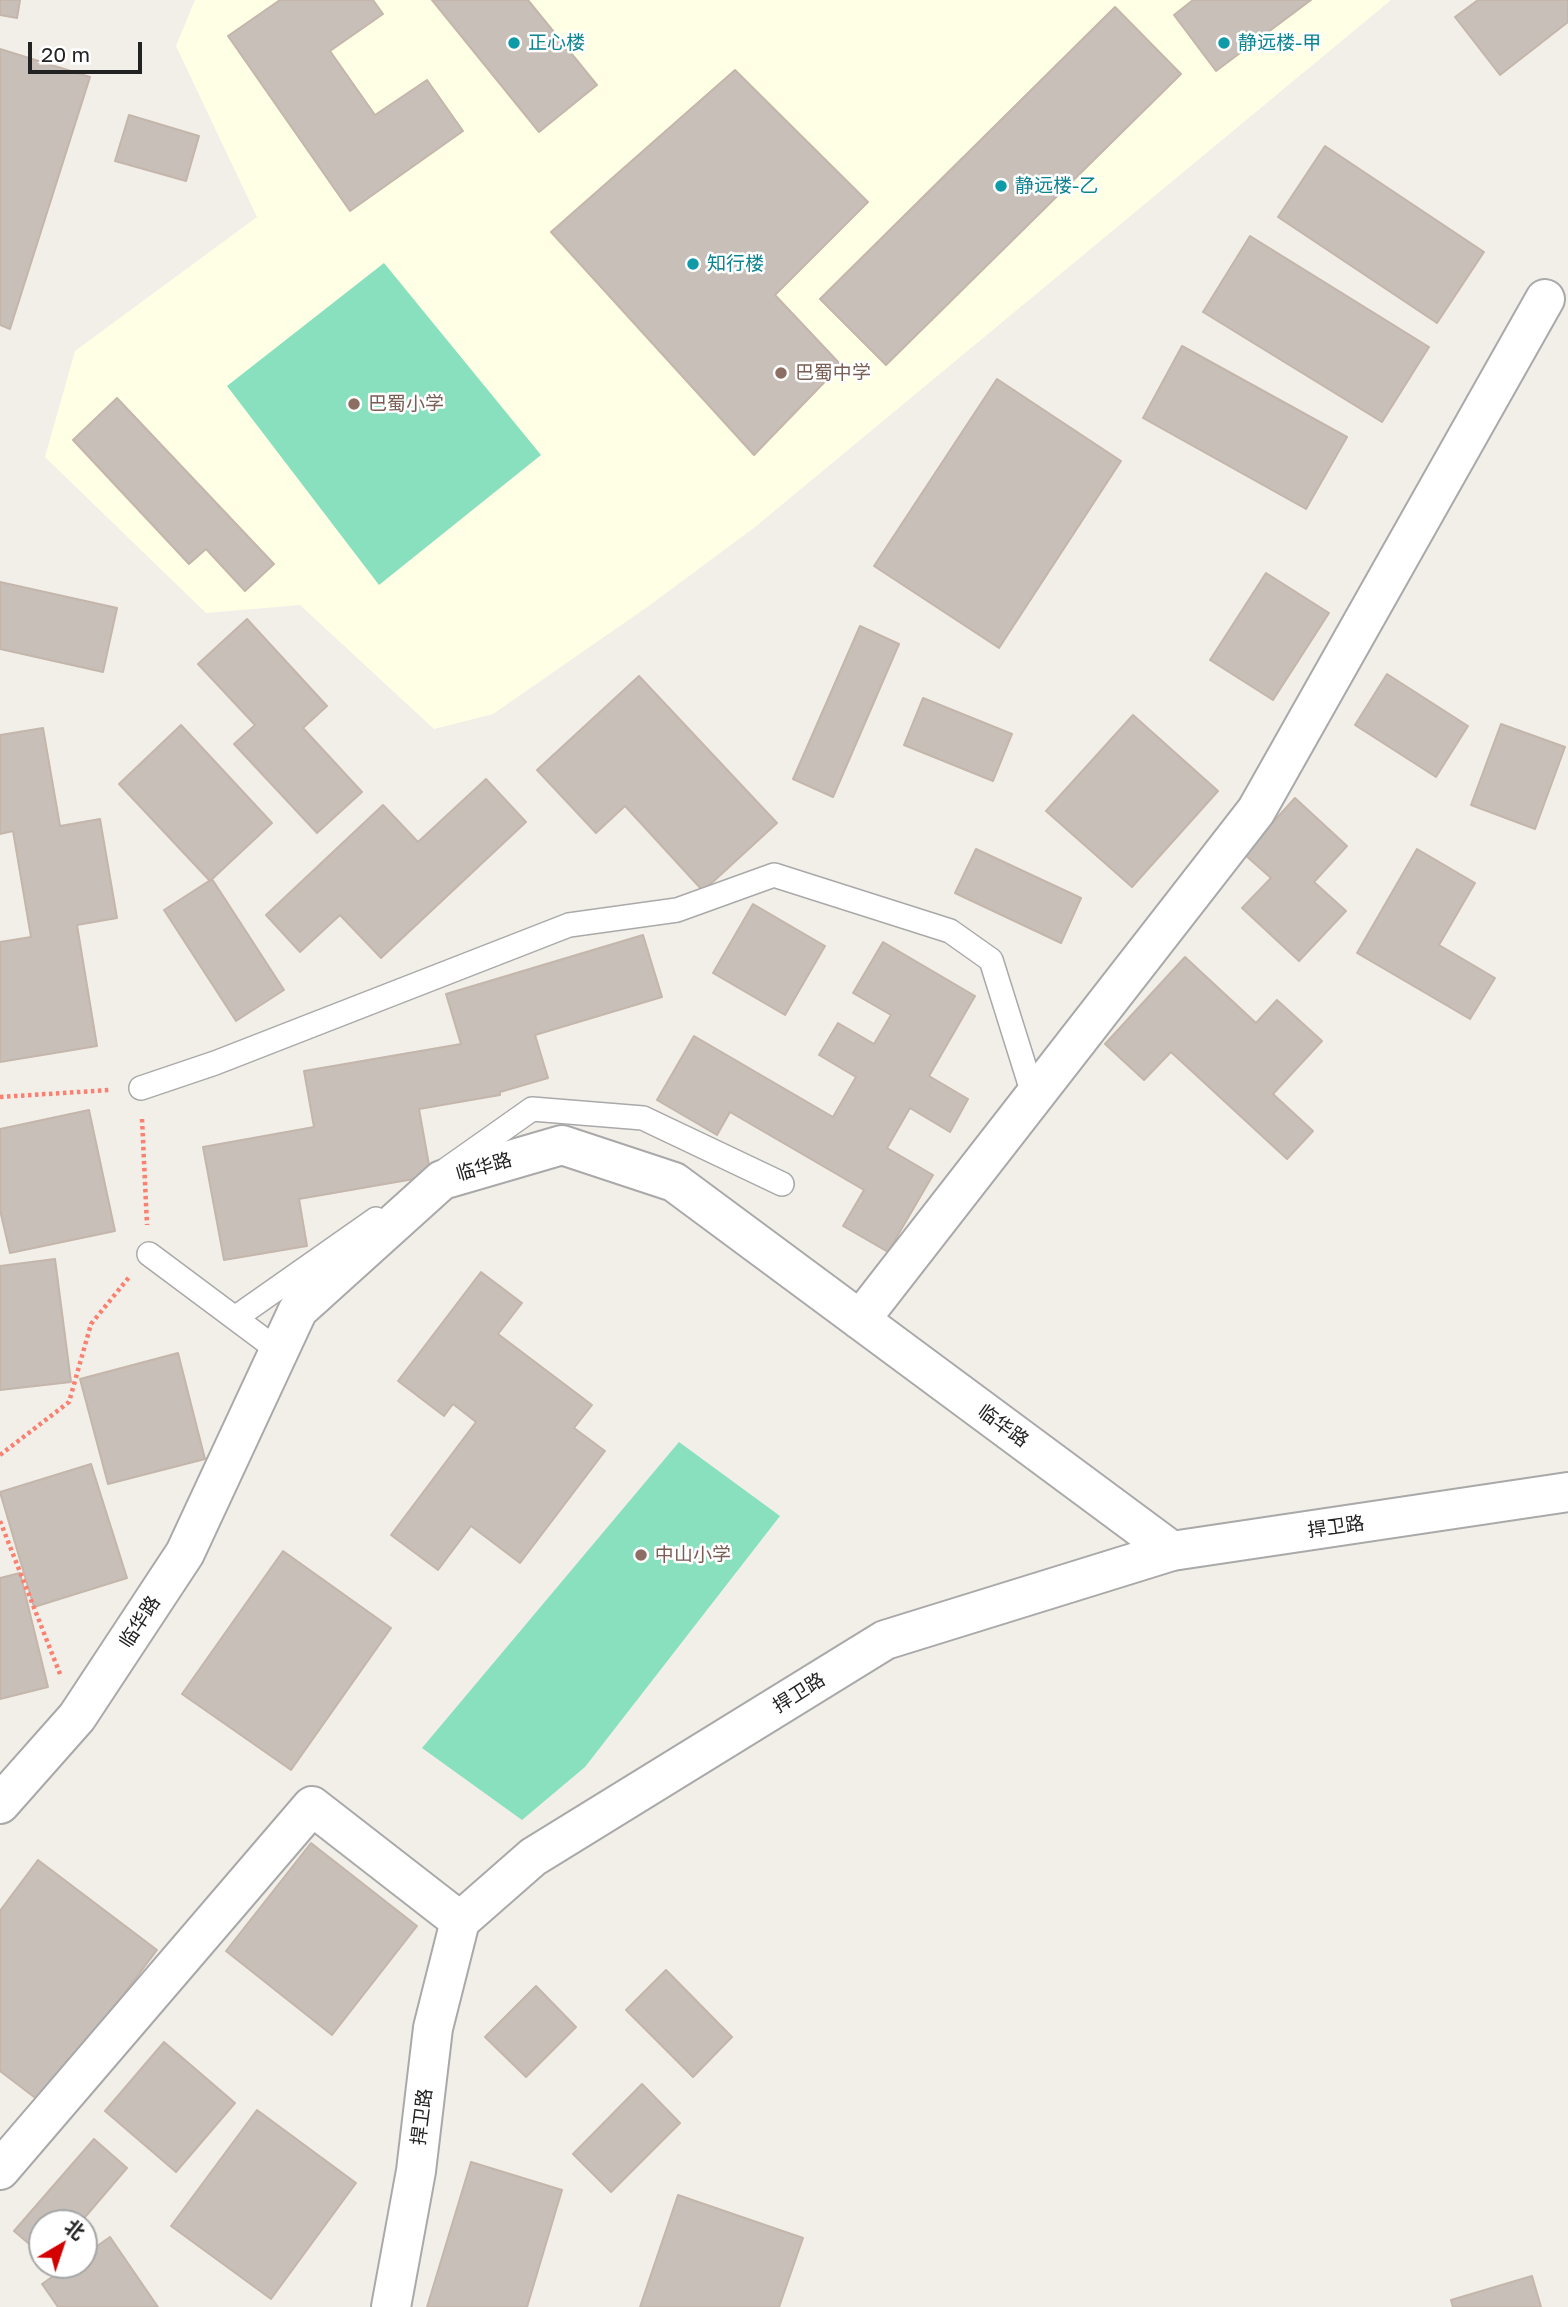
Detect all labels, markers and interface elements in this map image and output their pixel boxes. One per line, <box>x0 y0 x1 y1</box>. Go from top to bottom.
scale bar <box>32 28 145 72</box>
place label: 正心楼 <box>528 32 585 54</box>
place label: 静远楼-甲 <box>1238 32 1321 54</box>
marker: 正心楼 <box>506 35 522 51</box>
marker: 静远楼-甲 <box>1216 35 1232 51</box>
text: 20 m <box>41 41 90 67</box>
place label: 静远楼-乙 <box>1015 175 1098 197</box>
marker: 静远楼-乙 <box>993 178 1009 194</box>
place label: 知行楼 <box>707 253 764 275</box>
marker: 知行楼 <box>685 256 701 272</box>
place label: 巴蜀中学 <box>795 362 871 384</box>
marker: 巴蜀中学 <box>773 365 789 381</box>
place label: 巴蜀小学 <box>368 393 444 415</box>
marker: 巴蜀小学 <box>346 396 362 412</box>
street label: 临华路 <box>453 1148 515 1186</box>
street label: 临华路 <box>973 1400 1033 1452</box>
street label: 捍卫路 <box>1306 1512 1366 1542</box>
place label: 中山小学 <box>655 1544 731 1566</box>
marker: 中山小学 <box>633 1547 649 1563</box>
street label: 临华路 <box>115 1592 165 1652</box>
street label: 捍卫路 <box>769 1668 829 1718</box>
street label: 捍卫路 <box>407 2087 437 2147</box>
north arrow <box>28 2209 98 2279</box>
text: 北 <box>61 2214 90 2244</box>

